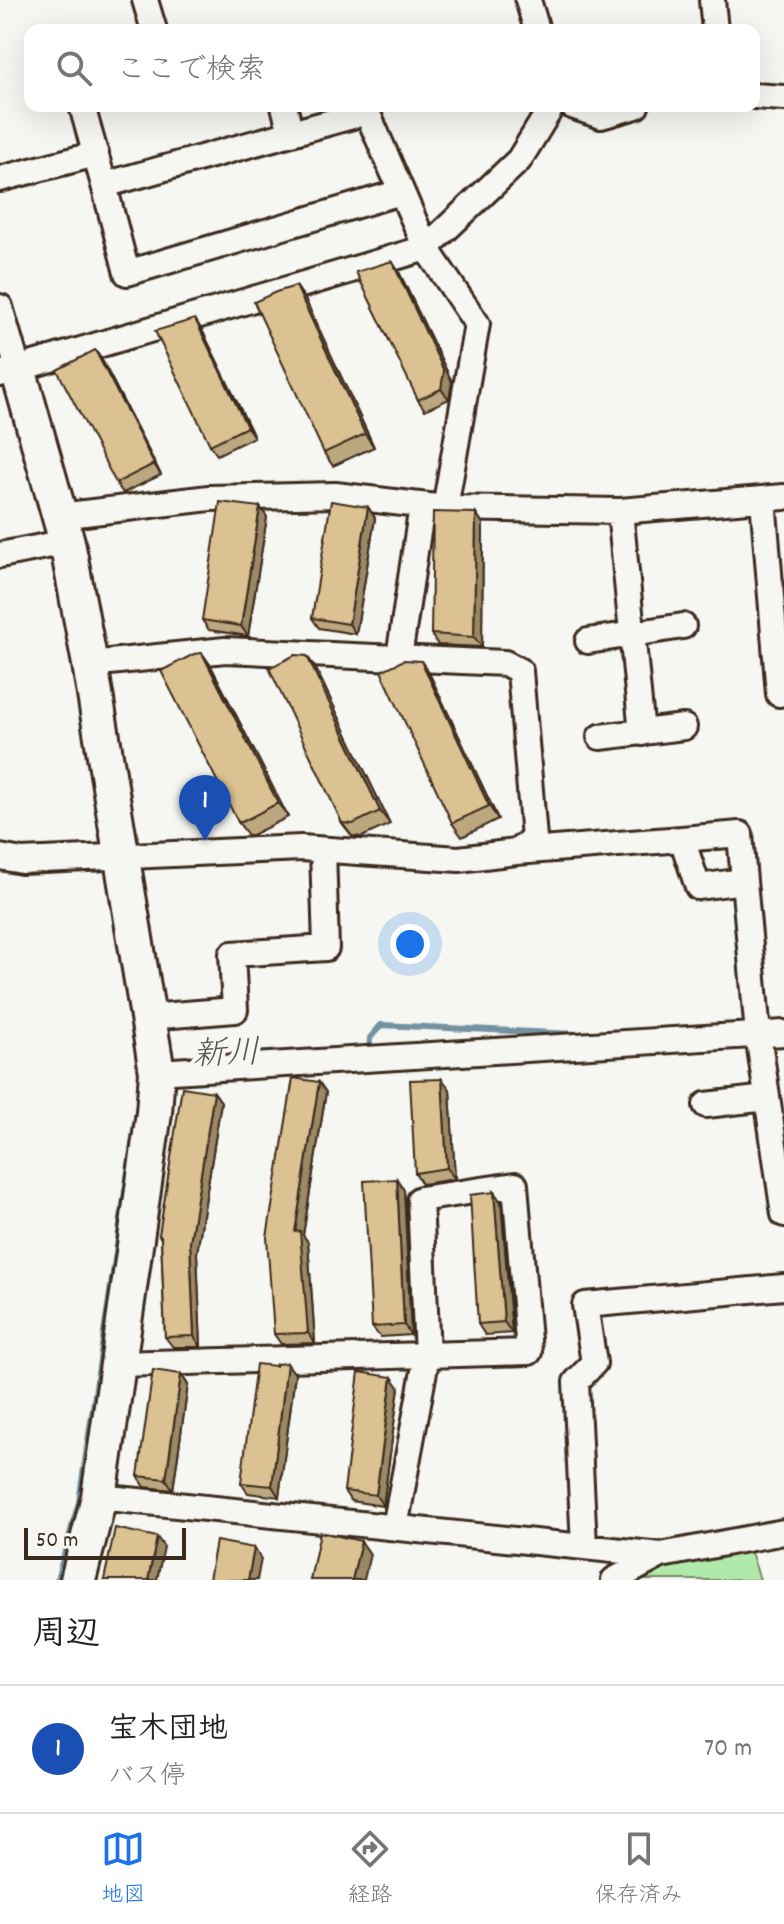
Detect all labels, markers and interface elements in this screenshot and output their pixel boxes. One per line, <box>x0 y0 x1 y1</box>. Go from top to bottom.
search box <box>24 24 760 112</box>
icon: search <box>52 46 96 90</box>
text: ここで検索 <box>116 51 266 94</box>
pin: 1 <box>179 775 231 841</box>
your location <box>390 924 430 964</box>
water label: 新川 <box>191 1031 261 1082</box>
scale bar <box>24 1524 186 1560</box>
text: 50 m <box>36 1526 78 1557</box>
text: 周辺 <box>32 1612 100 1661</box>
text: 宝木団地 <box>108 1710 228 1753</box>
text: 1 <box>55 1731 61 1768</box>
text: 70 m <box>704 1731 752 1768</box>
text: バス停 <box>108 1759 186 1796</box>
tab: 地図 <box>101 1827 145 1912</box>
tab: 経路 <box>348 1827 392 1912</box>
tab: 保存済み <box>595 1827 683 1912</box>

